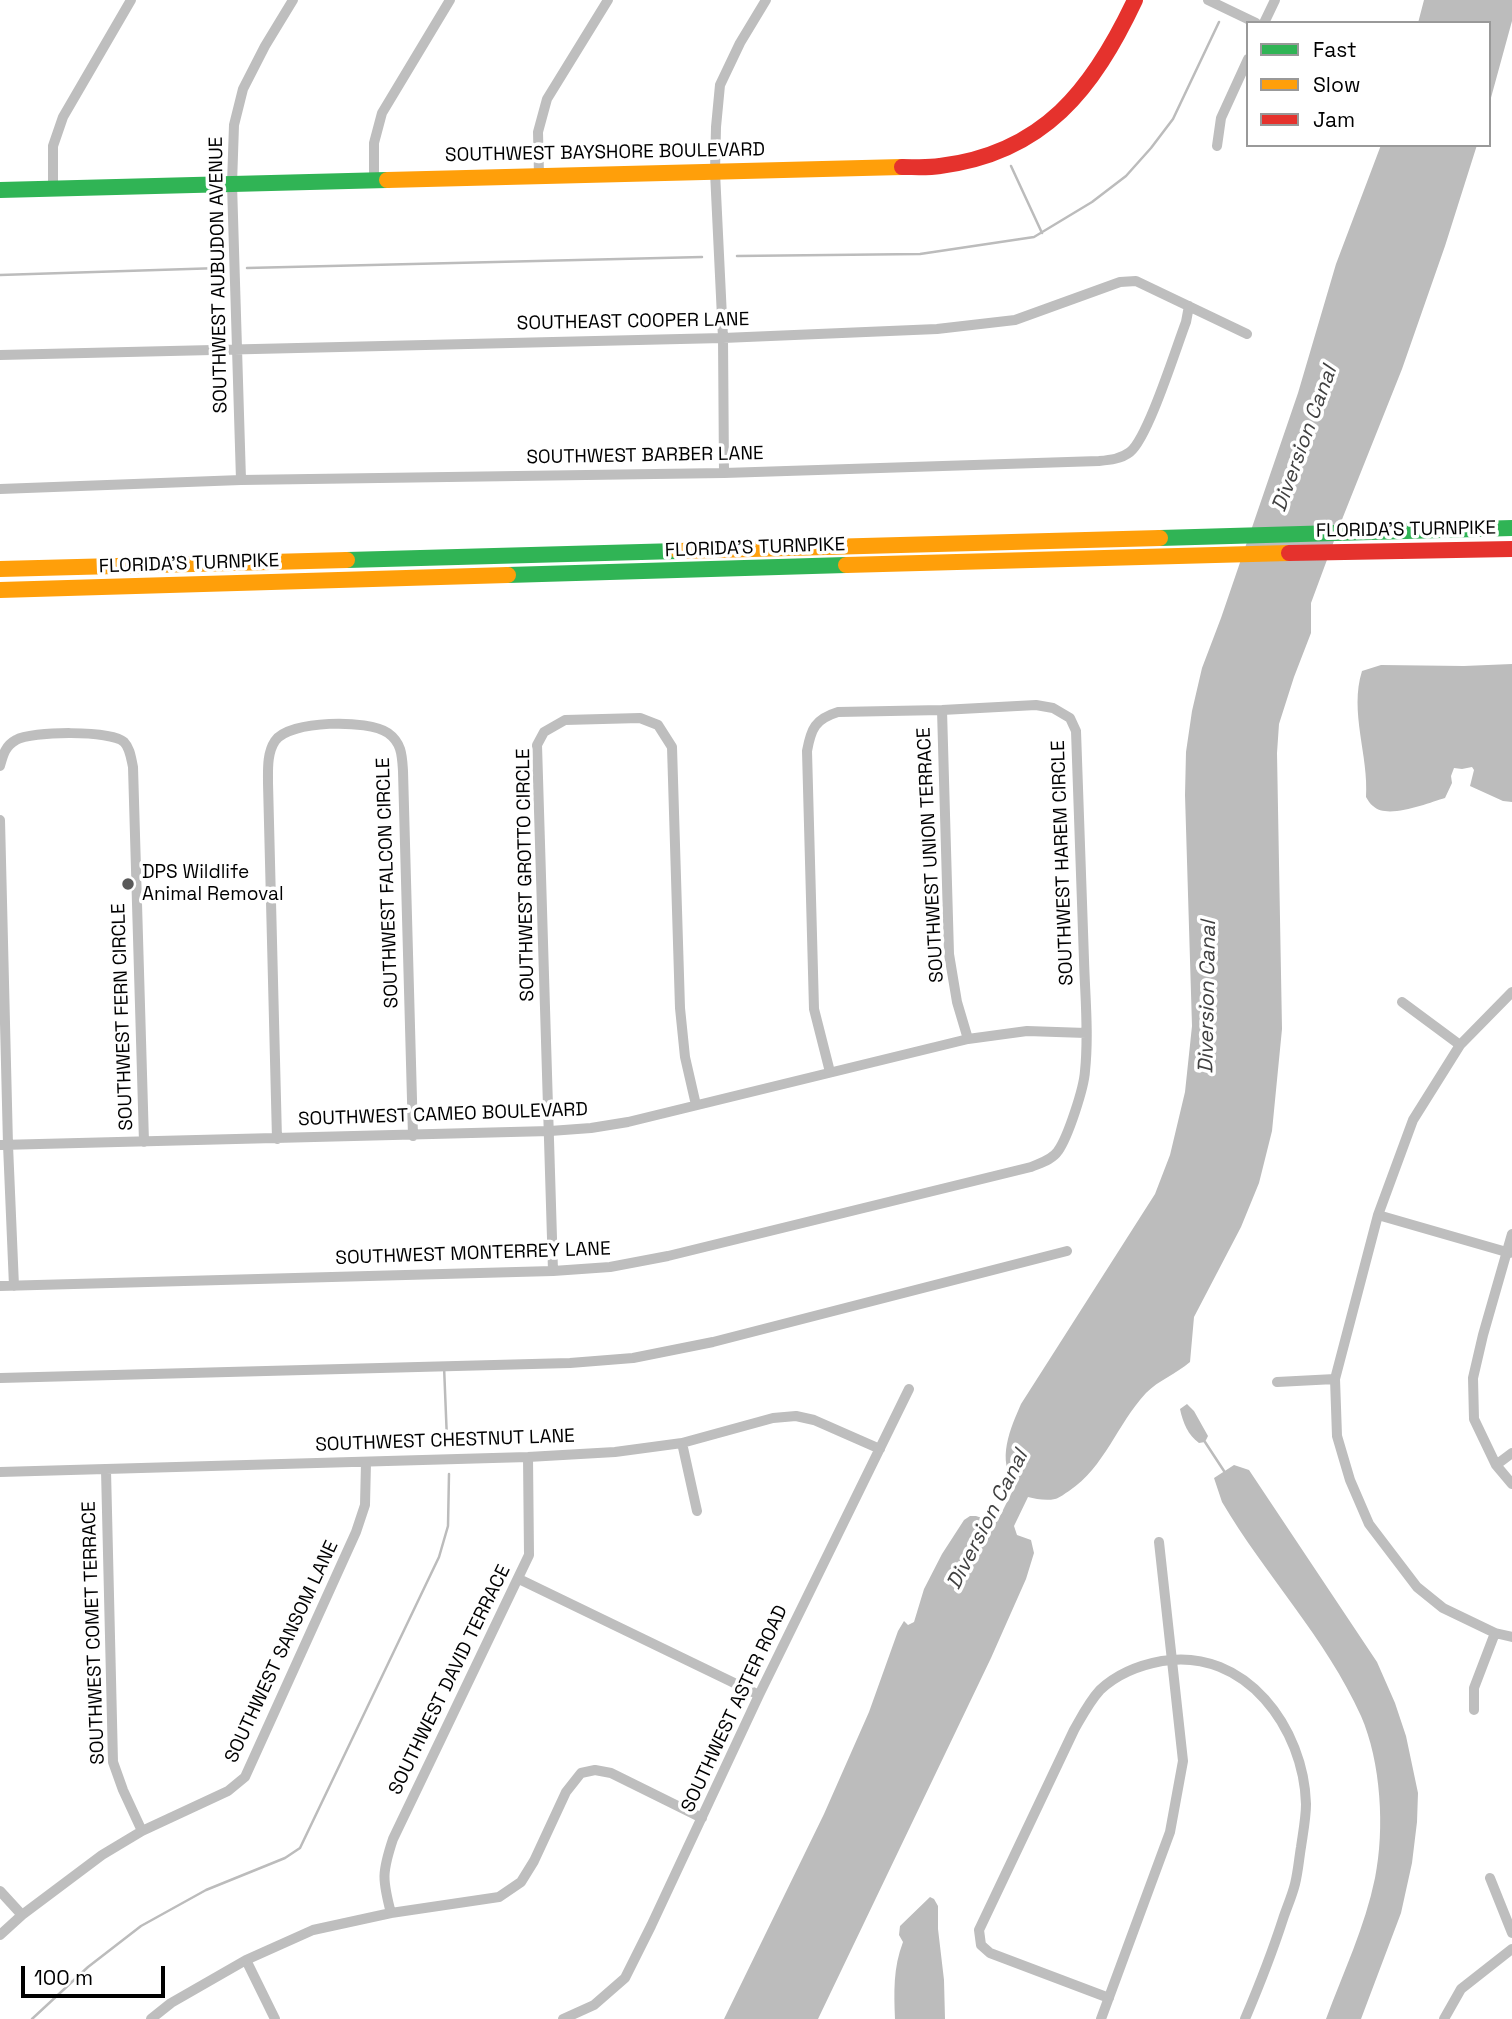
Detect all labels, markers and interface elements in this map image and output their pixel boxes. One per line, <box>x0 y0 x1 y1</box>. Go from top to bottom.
legend <box>1246 21 1491 147</box>
text: Fast <box>1313 36 1357 63</box>
text: Slow <box>1313 71 1361 98</box>
text: Jam <box>1313 106 1355 133</box>
street label: SOUTHWEST AUBUDON AVENUE <box>205 136 233 414</box>
street label: SOUTHWEST BAYSHORE BOULEVARD <box>445 139 765 167</box>
street label: SOUTHEAST COOPER LANE <box>516 309 750 335</box>
water label: Diversion Canal <box>1267 363 1343 515</box>
street label: SOUTHWEST BARBER LANE <box>526 443 764 469</box>
street label: FLORIDA'S TURNPIKE <box>1316 517 1496 543</box>
street label: FLORIDA'S TURNPIKE <box>664 533 846 563</box>
street label: FLORIDA'S TURNPIKE <box>98 549 280 579</box>
street label: SOUTHWEST UNION TERRACE <box>913 727 949 983</box>
street label: SOUTHWEST HAREM CIRCLE <box>1047 740 1079 986</box>
street label: SOUTHWEST GROTTO CIRCLE <box>512 748 540 1002</box>
street label: SOUTHWEST FALCON CIRCLE <box>372 757 404 1009</box>
place label: DPS Wildlife Animal Removal <box>142 862 284 906</box>
marker: DPS Wildlife Animal Removal <box>120 876 136 892</box>
street label: SOUTHWEST FERN CIRCLE <box>108 903 138 1131</box>
water label: Diversion Canal <box>1194 920 1222 1074</box>
street label: SOUTHWEST CAMEO BOULEVARD <box>298 1099 588 1131</box>
street label: SOUTHWEST MONTERREY LANE <box>335 1238 611 1270</box>
street label: SOUTHWEST CHESTNUT LANE <box>315 1425 575 1457</box>
water label: Diversion Canal <box>942 1446 1034 1594</box>
street label: SOUTHWEST COMET TERRACE <box>78 1501 110 1765</box>
street label: SOUTHWEST SANSOM LANE <box>220 1537 344 1767</box>
street label: SOUTHWEST DAVID TERRACE <box>384 1561 516 1799</box>
street label: SOUTHWEST ASTER ROAD <box>677 1602 793 1816</box>
scale bar <box>24 1952 168 1996</box>
text: 100 m <box>34 1964 93 1991</box>

